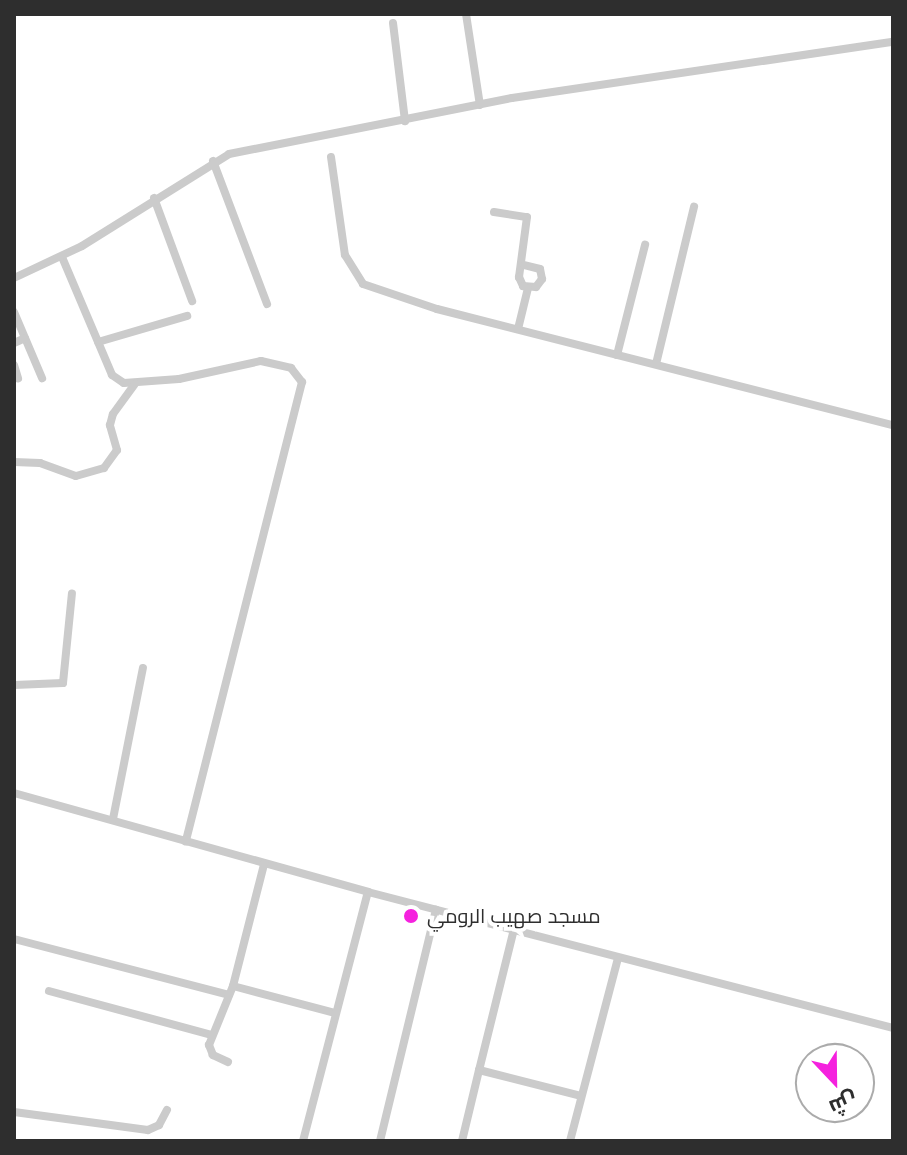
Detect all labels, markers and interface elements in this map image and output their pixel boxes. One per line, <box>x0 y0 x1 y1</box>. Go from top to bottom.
place label: مسجد صهيب الرومي <box>427 904 601 928</box>
marker: مسجد صهيب الرومي <box>402 907 420 925</box>
north arrow <box>795 1043 875 1123</box>
text: ش <box>825 1086 862 1122</box>

